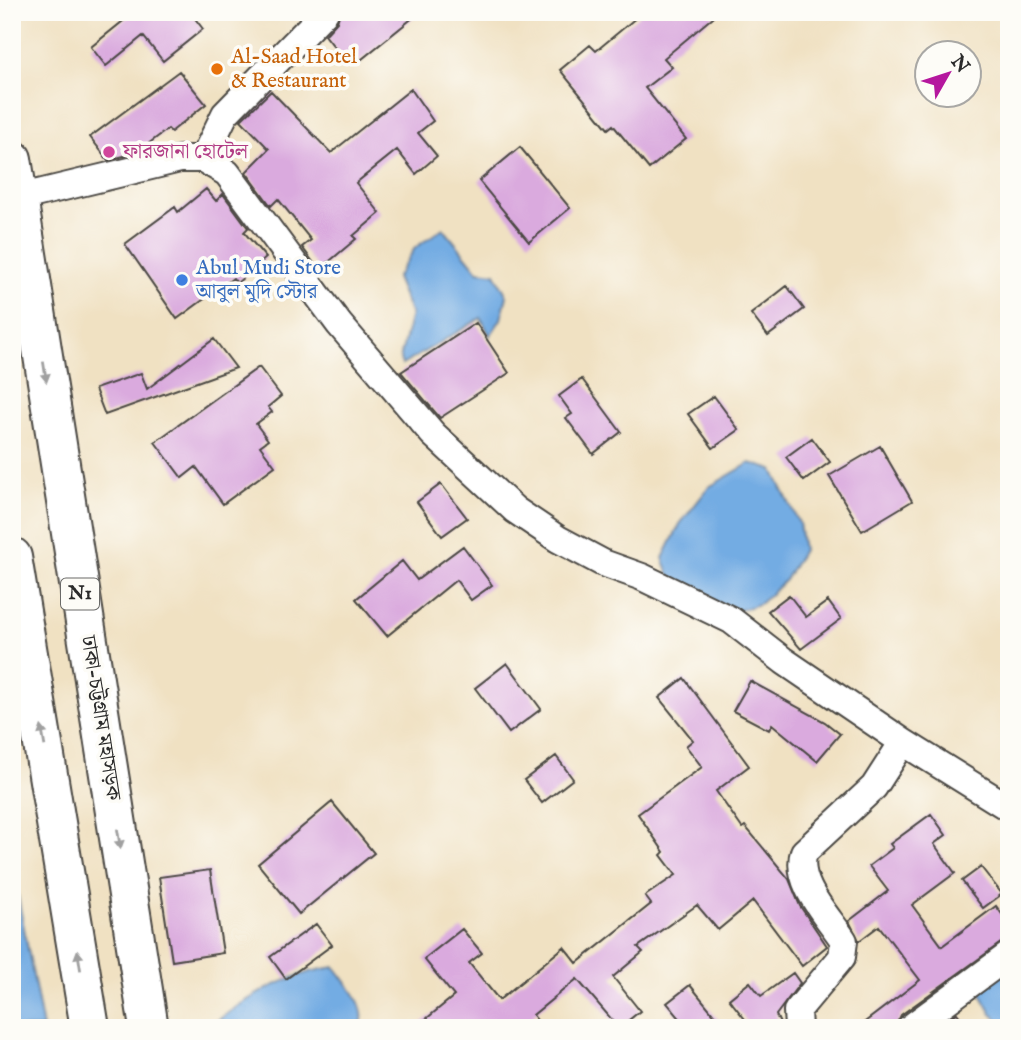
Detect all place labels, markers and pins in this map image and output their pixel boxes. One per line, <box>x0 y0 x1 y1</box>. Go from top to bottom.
place label: Al-Saad Hotel & Restaurant <box>230 44 357 95</box>
marker: Al-Saad Hotel & Restaurant <box>209 61 225 77</box>
place label: ফারজানা হোটেল <box>122 139 249 166</box>
marker: ফারজানা হোটেল <box>101 144 117 160</box>
place label: Abul Mudi Store আবুল মুদি স্টোর <box>195 255 341 306</box>
marker: Abul Mudi Store আবুল মুদি স্টোর <box>174 272 190 288</box>

